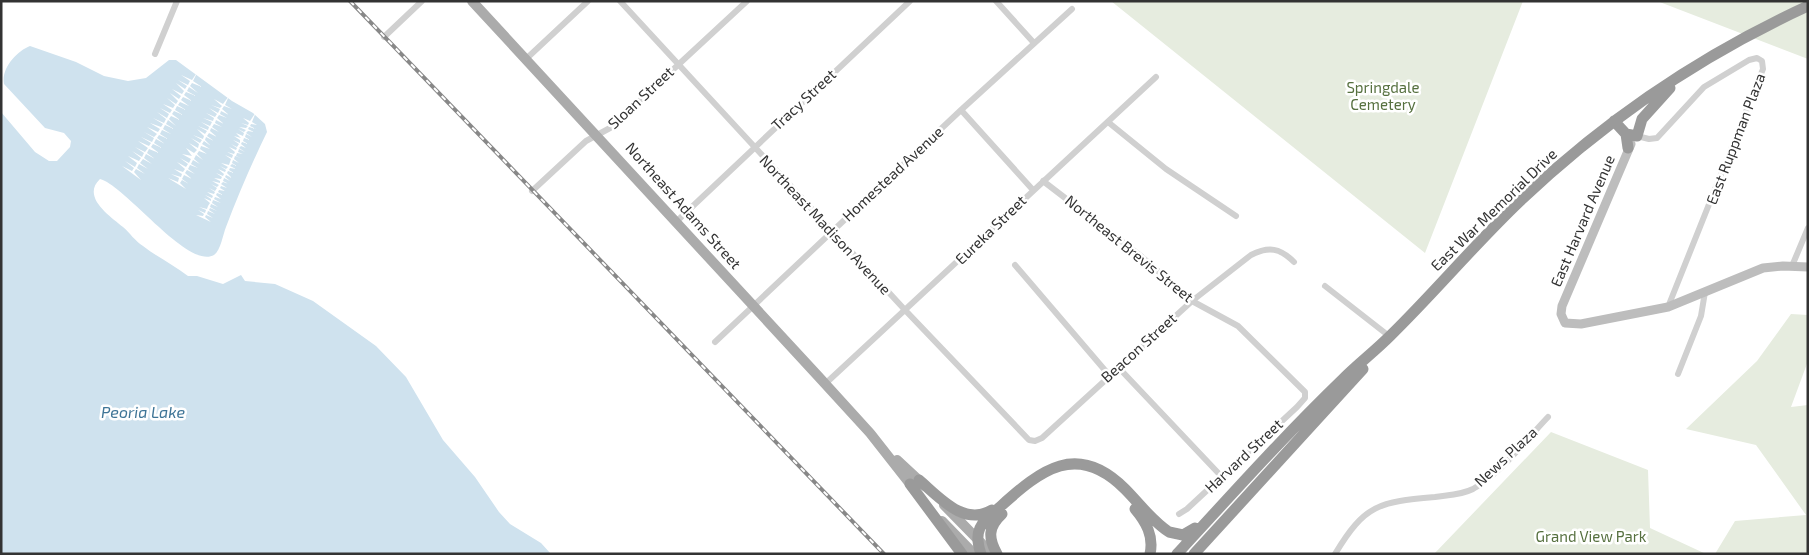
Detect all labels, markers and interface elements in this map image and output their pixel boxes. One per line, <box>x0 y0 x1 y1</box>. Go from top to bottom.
street label: Sloan Street <box>604 62 677 132</box>
street label: Tracy Street <box>767 65 839 134</box>
street label: East Ruppman Plaza <box>1702 70 1768 207</box>
park label: Springdale Cemetery <box>1346 78 1420 113</box>
street label: Homestead Avenue <box>838 122 946 225</box>
street label: Northeast Adams Street <box>622 138 746 273</box>
street label: East War Memorial Drive <box>1427 144 1560 274</box>
street label: Northeast Madison Avenue <box>756 151 895 298</box>
street label: East Harvard Avenue <box>1546 152 1618 289</box>
street label: Eureka Street <box>951 191 1030 268</box>
street label: Northeast Brevis Street <box>1062 191 1198 306</box>
street label: Beacon Street <box>1097 309 1180 386</box>
water label: Peoria Lake <box>101 402 185 421</box>
street label: Harvard Street <box>1201 414 1286 496</box>
street label: News Plaza <box>1470 423 1540 490</box>
park label: Grand View Park <box>1536 527 1647 545</box>

